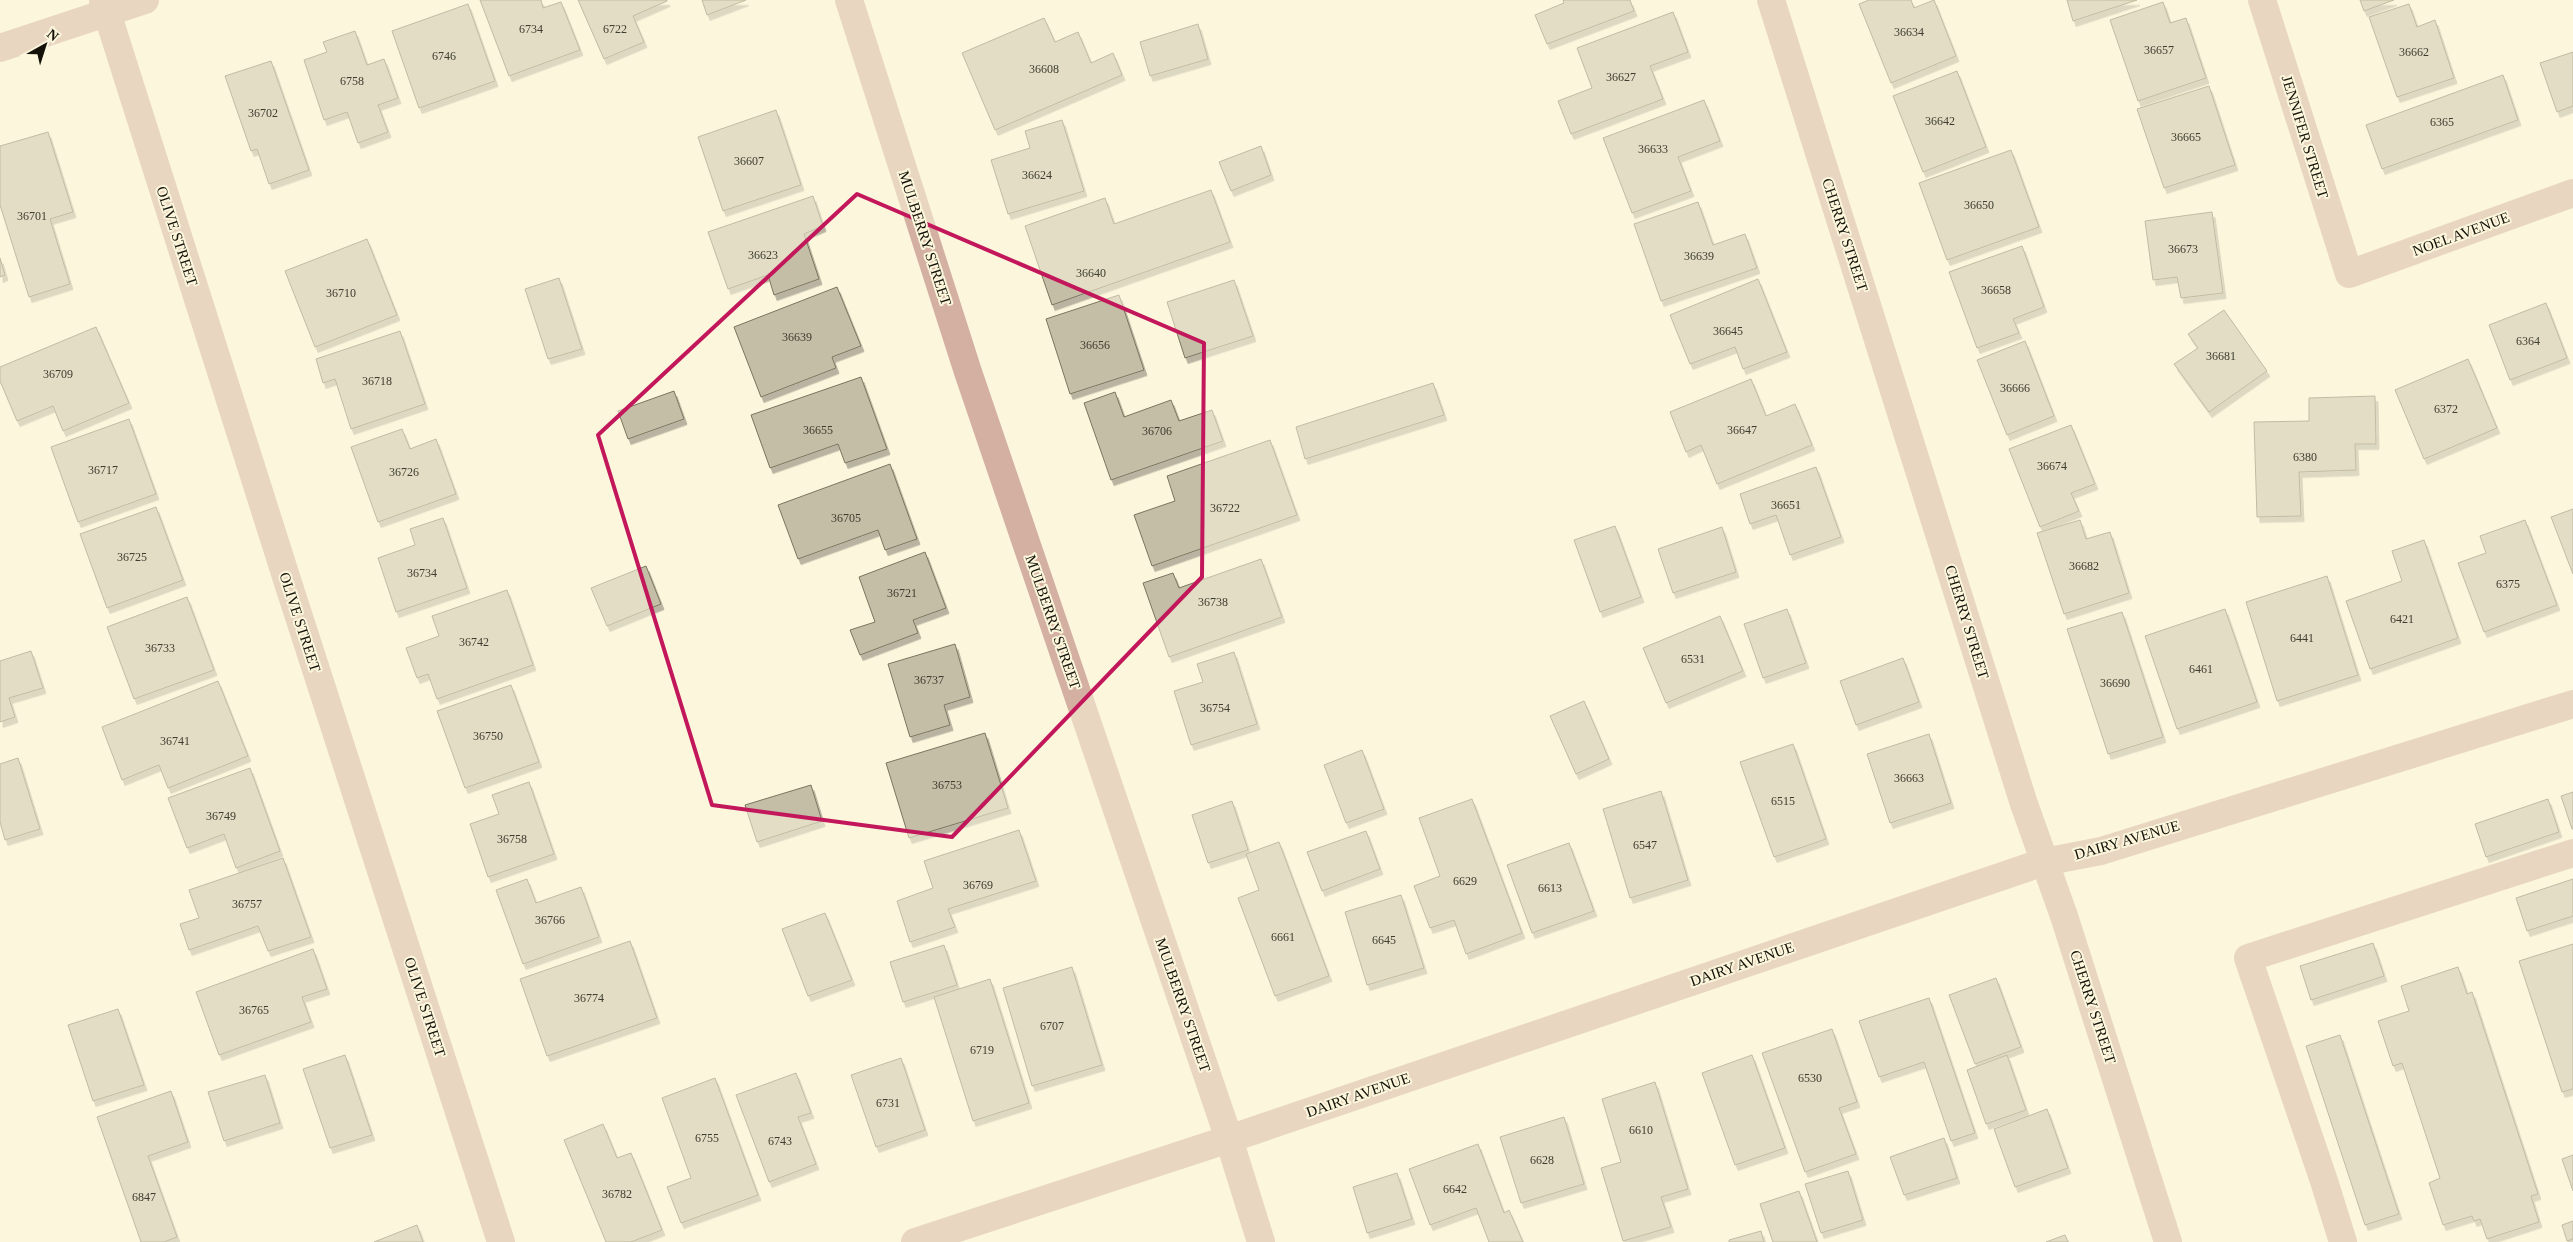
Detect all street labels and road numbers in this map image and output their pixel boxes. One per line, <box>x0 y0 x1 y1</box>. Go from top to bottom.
street label: JENNIFER STREET <box>2279 73 2331 201</box>
street label: MULBERRY STREET <box>896 169 954 307</box>
street label: CHERRY STREET <box>1819 176 1871 294</box>
street label: OLIVE STREET <box>153 184 201 288</box>
street label: NOEL AVENUE <box>2410 209 2512 259</box>
street label: MULBERRY STREET <box>1023 553 1083 691</box>
street label: CHERRY STREET <box>1942 563 1992 681</box>
street label: OLIVE STREET <box>276 570 324 674</box>
street label: DAIRY AVENUE <box>2073 817 2181 863</box>
street label: MULBERRY STREET <box>1153 936 1213 1074</box>
street label: DAIRY AVENUE <box>1688 939 1796 989</box>
street label: CHERRY STREET <box>2067 948 2119 1066</box>
street label: OLIVE STREET <box>401 955 449 1059</box>
street label: DAIRY AVENUE <box>1304 1070 1412 1120</box>

